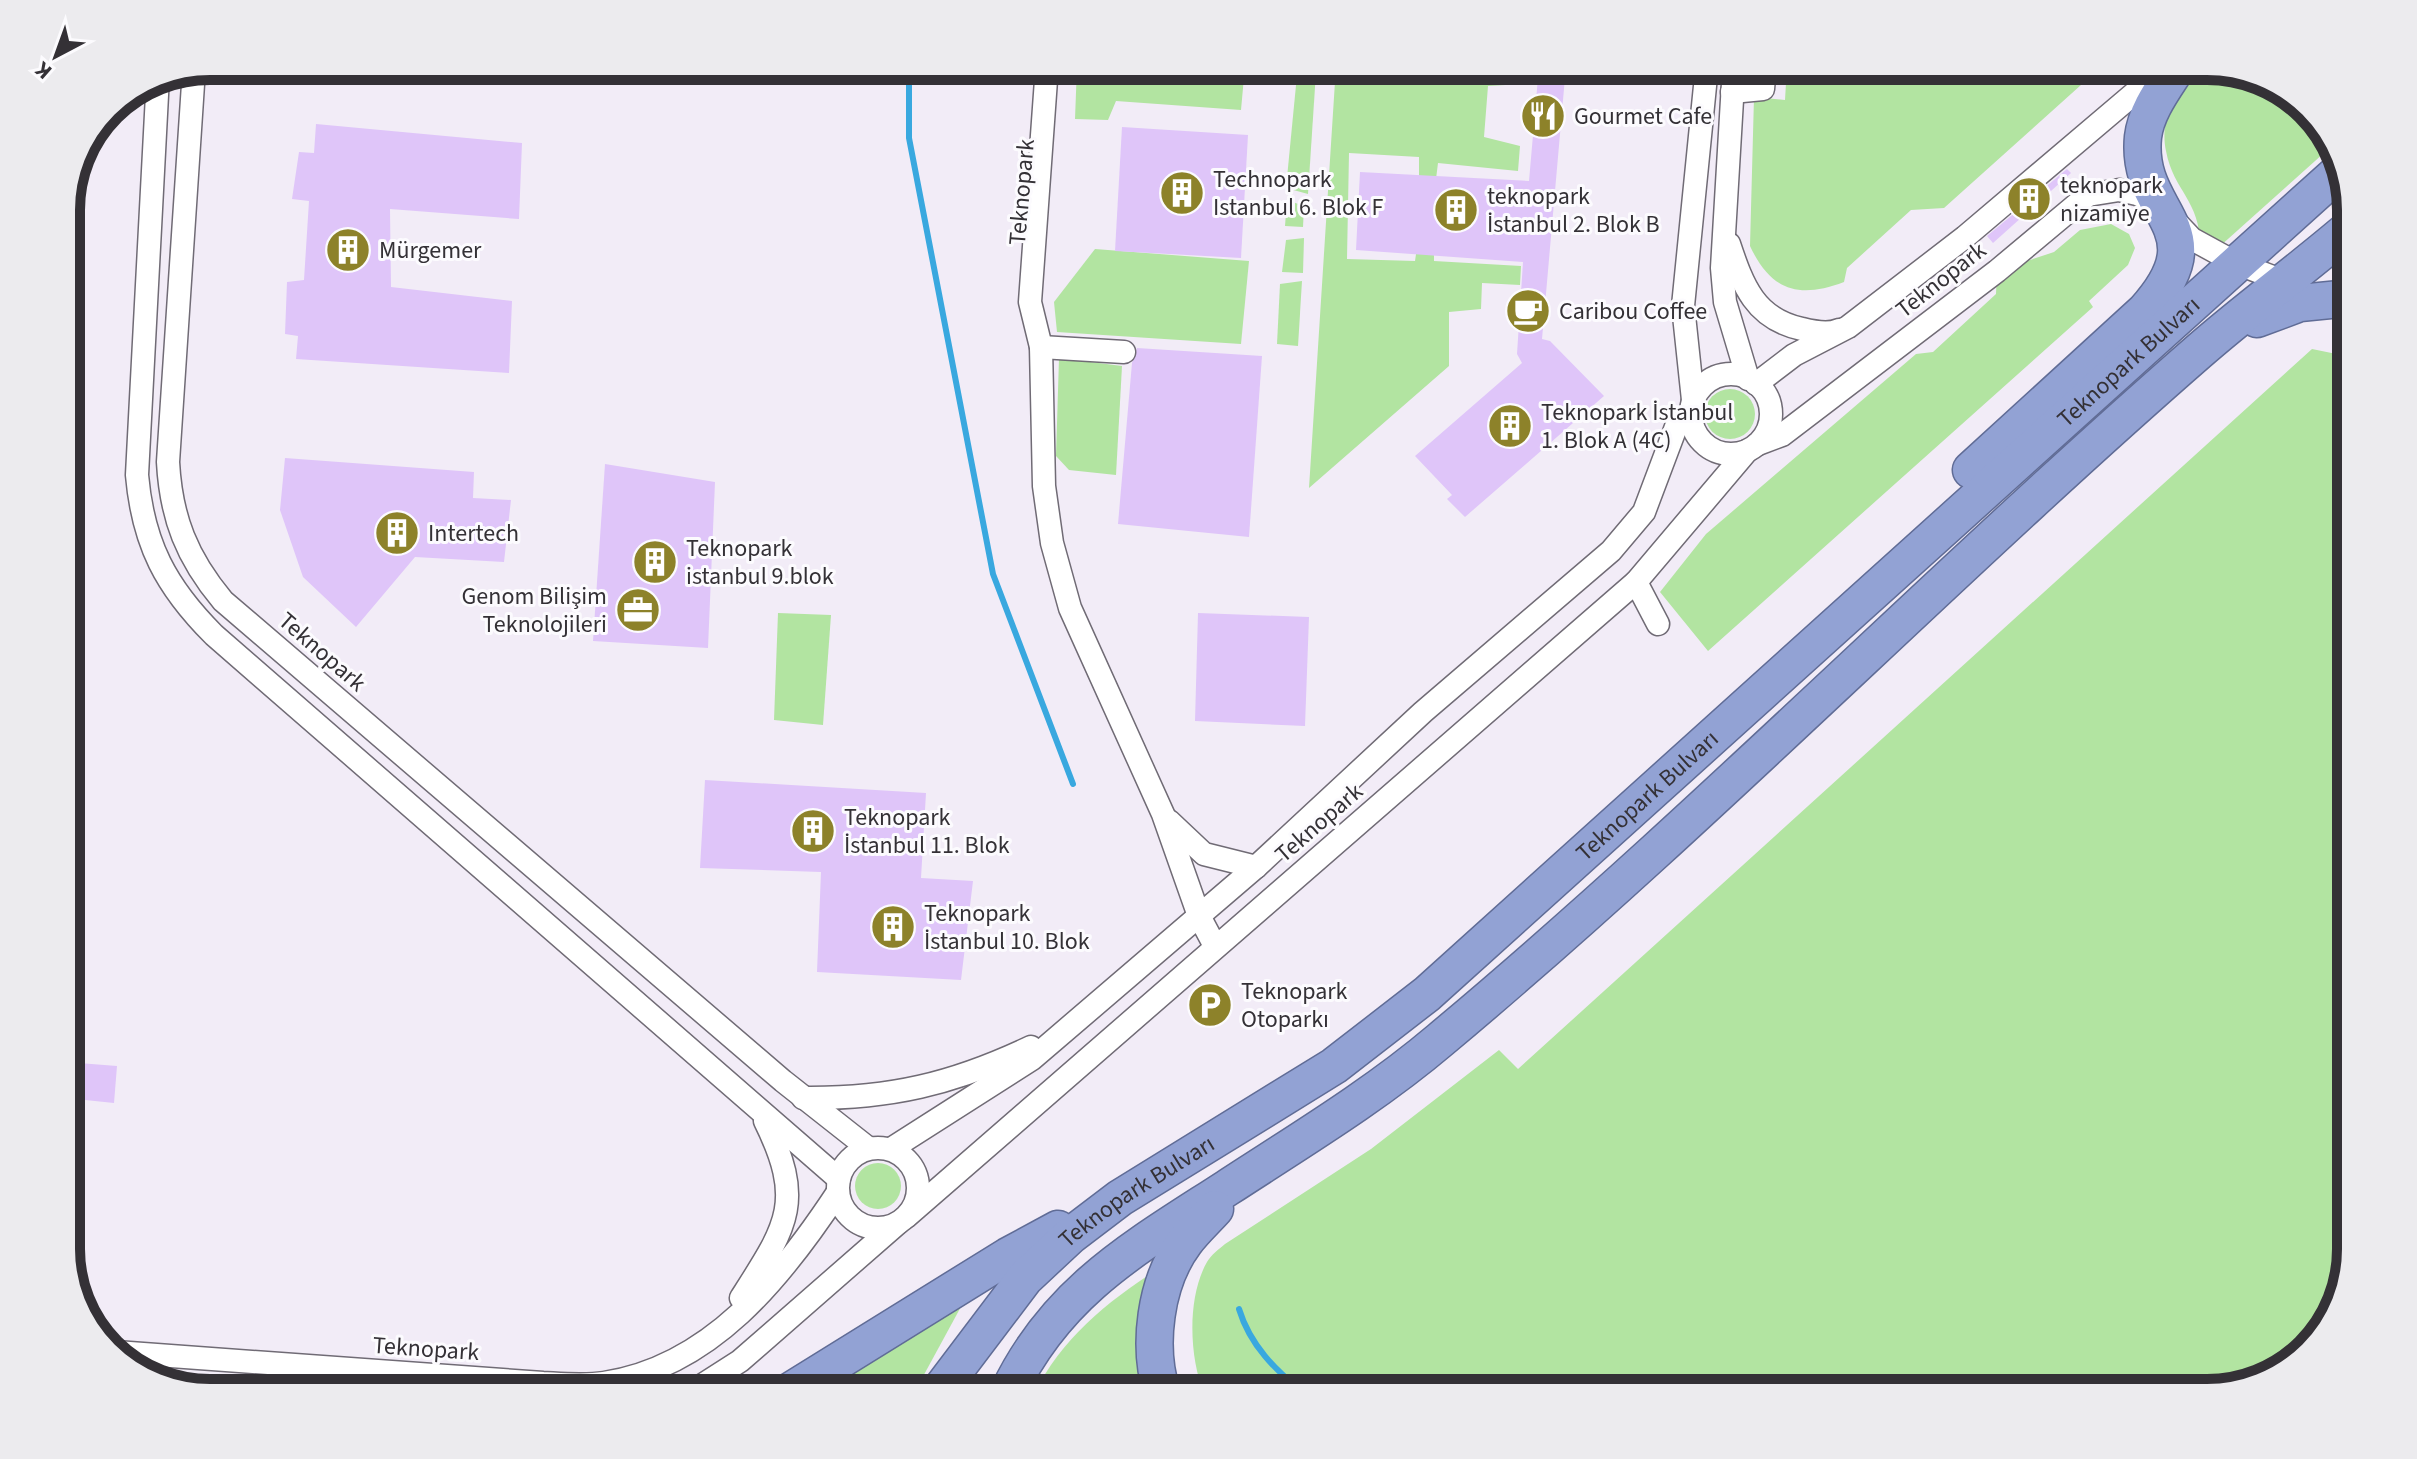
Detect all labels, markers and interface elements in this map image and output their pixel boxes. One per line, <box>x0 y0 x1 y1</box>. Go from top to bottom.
north arrow <box>16 16 96 96</box>
text: K <box>28 54 59 87</box>
restaurant icon: Gourmet Cafe <box>1519 92 1567 140</box>
place label: Gourmet Cafe <box>1574 99 1712 134</box>
street label: Teknopark <box>1000 137 1044 247</box>
place label: Technopark Istanbul 6. Blok F <box>1213 162 1384 225</box>
place label: teknopark nizamiye <box>2060 168 2163 231</box>
building icon: Technopark Istanbul 6. Blok F <box>1158 169 1206 217</box>
building icon: teknopark nizamiye <box>2005 175 2053 223</box>
place label: teknopark İstanbul 2. Blok B <box>1487 179 1660 242</box>
building icon: teknopark İstanbul 2. Blok B <box>1432 186 1480 234</box>
building icon: Mürgemer <box>324 226 372 274</box>
place label: Mürgemer <box>379 233 482 268</box>
street label: Teknopark <box>1888 233 1994 327</box>
cafe icon: Caribou Coffee <box>1504 287 1552 335</box>
street label: Teknopark Bulvarı <box>2049 288 2208 436</box>
place label: Caribou Coffee <box>1559 294 1707 329</box>
place label: Teknopark İstanbul 1. Blok A (4C) <box>1541 395 1733 458</box>
building icon: Teknopark İstanbul 1. Blok A (4C) <box>1486 402 1534 450</box>
building icon: Intertech <box>373 509 421 557</box>
place label: Intertech <box>428 516 519 551</box>
place label: Teknopark istanbul 9.blok <box>686 531 834 594</box>
building icon: Teknopark istanbul 9.blok <box>631 538 679 586</box>
place label: Genom Bilişim Teknolojileri <box>462 579 607 642</box>
office icon: Genom Bilişim Teknolojileri <box>614 586 662 634</box>
street label: Teknopark <box>270 604 374 700</box>
street label: Teknopark Bulvarı <box>1568 722 1726 869</box>
street label: Teknopark <box>1267 775 1371 871</box>
place label: Teknopark İstanbul 11. Blok <box>844 800 1010 863</box>
building icon: Teknopark İstanbul 11. Blok <box>789 807 837 855</box>
place label: Teknopark İstanbul 10. Blok <box>924 896 1090 959</box>
building icon: Teknopark İstanbul 10. Blok <box>869 903 917 951</box>
place label: Teknopark Otoparkı <box>1241 974 1348 1037</box>
parking icon: Teknopark Otoparkı <box>1186 981 1234 1029</box>
street label: Teknopark Bulvarı <box>1050 1126 1221 1256</box>
street label: Teknopark <box>372 1328 480 1370</box>

